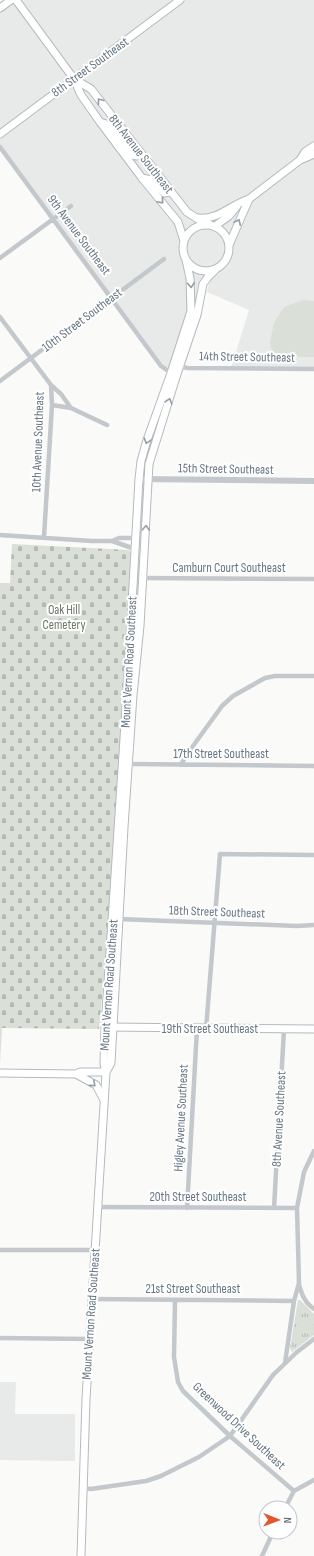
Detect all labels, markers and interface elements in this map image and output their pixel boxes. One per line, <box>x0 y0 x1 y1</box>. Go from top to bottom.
street label: 8th Street Southeast <box>48 34 132 100</box>
one-way arrow <box>98 99 105 106</box>
street label: 8th Avenue Southeast <box>105 111 177 197</box>
street label: 9th Avenue Southeast <box>44 192 114 278</box>
one-way arrow <box>157 197 164 204</box>
one-way arrow <box>233 218 241 226</box>
one-way arrow <box>186 282 195 288</box>
street label: 10th Street Southeast <box>39 285 125 355</box>
street label: 14th Street Southeast <box>199 348 295 366</box>
street label: 10th Avenue Southeast <box>28 391 48 493</box>
one-way arrow <box>164 397 173 404</box>
one-way arrow <box>143 437 152 444</box>
street label: 15th Street Southeast <box>178 460 274 478</box>
one-way arrow <box>141 525 150 531</box>
street label: Camburn Court Southeast <box>172 560 286 576</box>
street label: Mount Vernon Road Southeast <box>118 596 140 728</box>
park label: Oak Hill Cemetery <box>43 602 85 633</box>
street label: 17th Street Southeast <box>173 746 269 762</box>
street label: 18th Street Southeast <box>169 902 265 922</box>
street label: Mount Vernon Road Southeast <box>96 919 122 1051</box>
street label: 19th Street Southeast <box>162 1021 258 1037</box>
street label: Higley Avenue Southeast <box>170 1064 192 1172</box>
street label: 8th Avenue Southeast <box>269 1071 290 1167</box>
one-way arrow <box>88 1080 96 1087</box>
street label: 20th Street Southeast <box>149 1189 247 1205</box>
street label: Mount Vernon Road Southeast <box>78 1248 104 1380</box>
street label: 21st Street Southeast <box>146 1281 240 1297</box>
street label: Greenwood Drive Southeast <box>189 1379 289 1473</box>
north arrow <box>258 1500 298 1540</box>
text: N <box>281 1517 294 1523</box>

